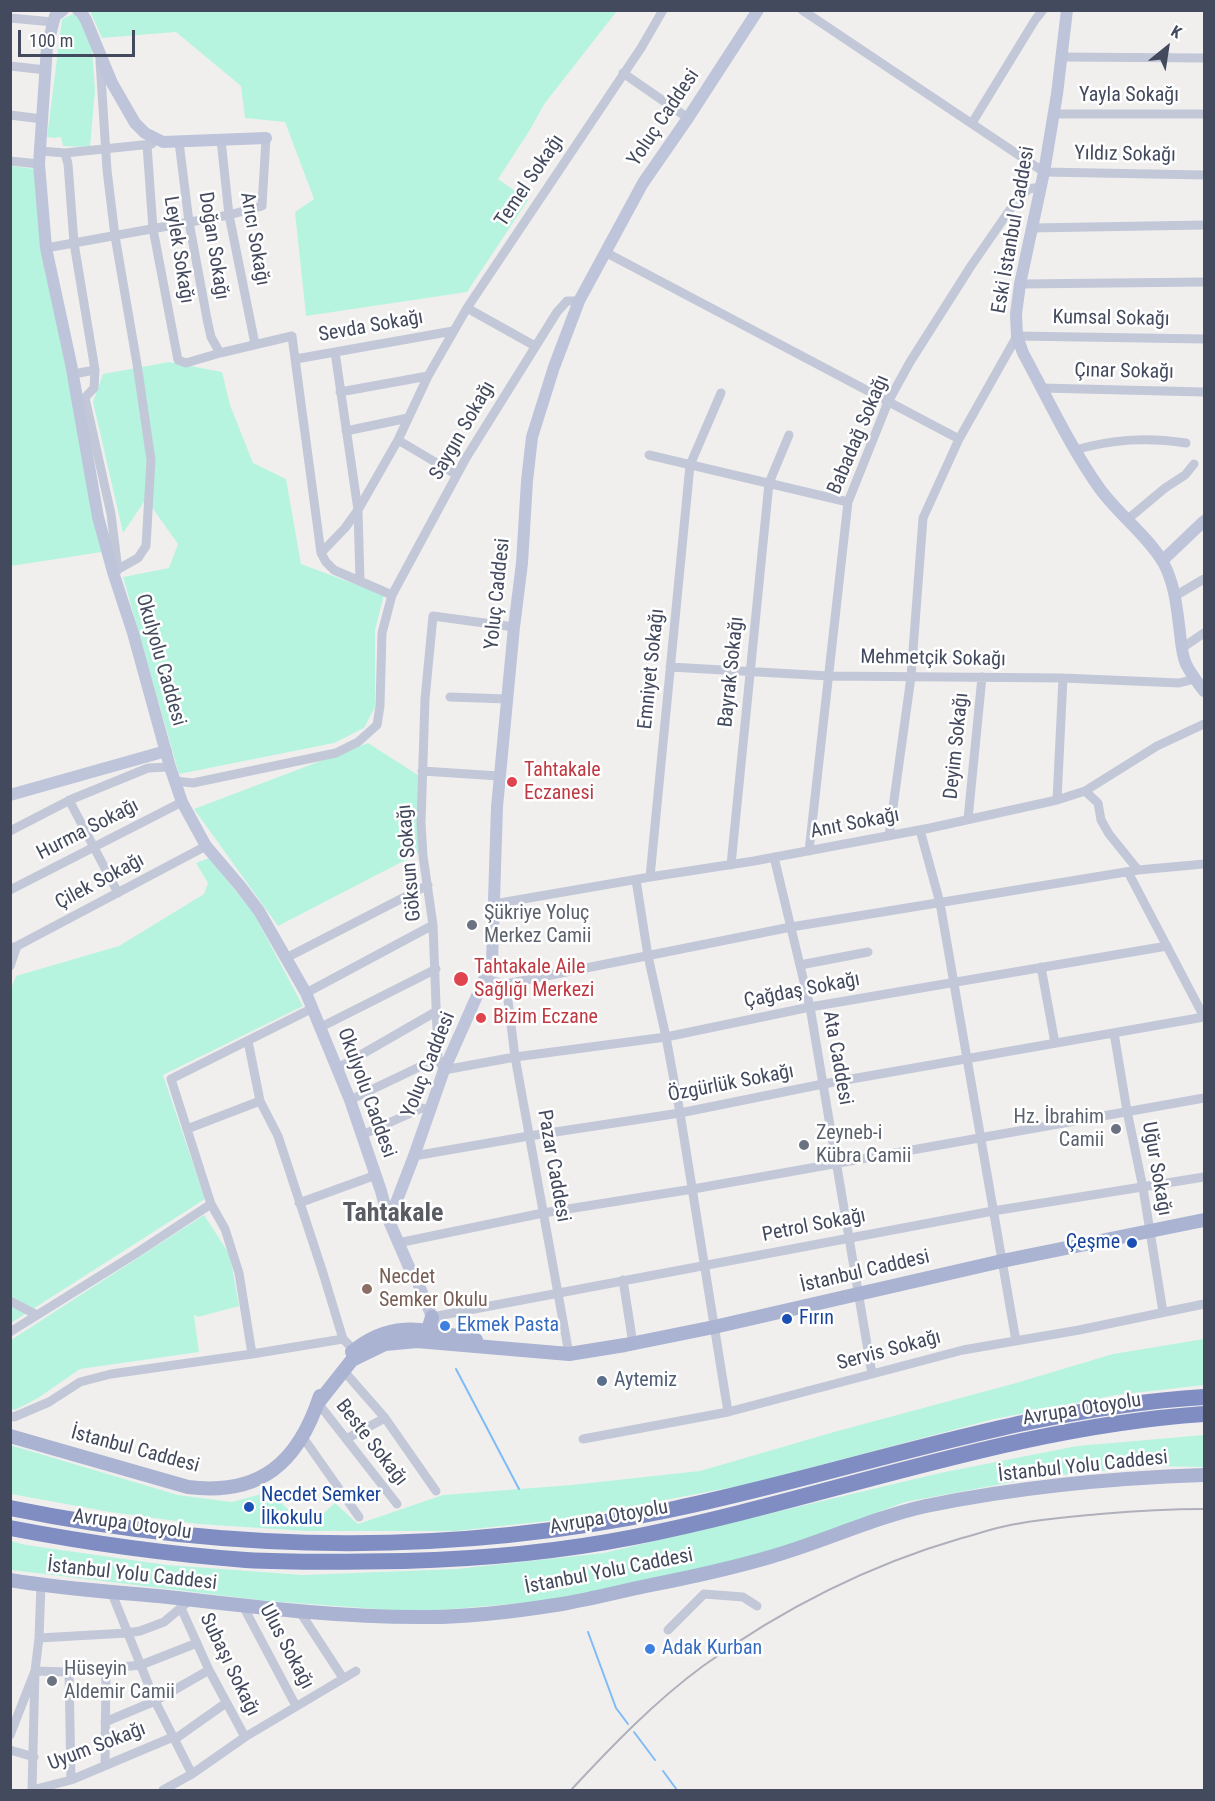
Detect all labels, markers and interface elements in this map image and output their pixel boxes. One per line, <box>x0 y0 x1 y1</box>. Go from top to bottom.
scale bar <box>21 18 138 56</box>
north arrow <box>1137 18 1197 78</box>
text: K <box>1168 22 1185 42</box>
text: 100 m <box>29 30 73 51</box>
street label: Yoluç Caddesi <box>623 65 705 171</box>
street label: Yayla Sokağı <box>1079 84 1179 108</box>
street label: Temel Sokağı <box>490 130 570 232</box>
street label: Yıldız Sokağı <box>1074 142 1176 168</box>
street label: Eski İstanbul Caddesi <box>987 145 1041 315</box>
street label: Doğan Sokağı <box>193 190 233 302</box>
street label: Arıcı Sokağı <box>234 190 274 288</box>
street label: Leylek Sokağı <box>158 195 198 305</box>
street label: Sevda Sokağı <box>317 306 425 348</box>
street label: Kumsal Sokağı <box>1052 306 1170 332</box>
street label: Çınar Sokağı <box>1074 359 1174 385</box>
street label: Babadağ Sokağı <box>823 372 895 498</box>
street label: Saygın Sokağı <box>425 377 501 485</box>
street label: Yoluç Caddesi <box>480 537 516 651</box>
street label: Okulyolu Caddesi <box>130 591 190 729</box>
street label: Emniyet Sokağı <box>634 608 670 730</box>
street label: Bayrak Sokağı <box>714 615 750 729</box>
street label: Mehmetçik Sokağı <box>860 646 1006 672</box>
street label: Deyim Sokağı <box>939 692 975 800</box>
place label: Tahtakale Eczanesi <box>524 759 601 806</box>
marker: Tahtakale Eczanesi <box>505 775 519 789</box>
street label: Hurma Sokağı <box>33 794 143 866</box>
street label: Göksun Sokağı <box>393 803 427 923</box>
street label: Anıt Sokağı <box>809 804 901 844</box>
street label: Çilek Sokağı <box>52 849 148 915</box>
place label: Şükriye Yoluç Merkez Camii <box>484 902 591 949</box>
marker: Şükriye Yoluç Merkez Camii <box>465 918 479 932</box>
place label: Tahtakale Aile Sağlığı Merkezi <box>474 956 594 1003</box>
street label: Çağdaş Sokağı <box>742 968 862 1014</box>
marker: Tahtakale Aile Sağlığı Merkezi <box>452 970 470 988</box>
place label: Bizim Eczane <box>493 1006 598 1030</box>
street label: Yoluç Caddesi <box>397 1009 461 1121</box>
street label: Ata Caddesi <box>817 1009 857 1107</box>
marker: Bizim Eczane <box>474 1011 488 1025</box>
street label: Okulyolu Caddesi <box>331 1025 401 1161</box>
street label: Özgürlük Sokağı <box>666 1060 796 1108</box>
place label: Hz. İbrahim Camii <box>1014 1106 1104 1153</box>
street label: Pazar Caddesi <box>531 1108 575 1224</box>
street label: Uğur Sokağı <box>1136 1120 1176 1218</box>
place label: Zeyneb-i Kübra Camii <box>816 1122 911 1169</box>
marker: Hz. İbrahim Camii <box>1109 1122 1123 1136</box>
marker: Zeyneb-i Kübra Camii <box>797 1138 811 1152</box>
district label: Tahtakale <box>343 1198 443 1230</box>
street label: Petrol Sokağı <box>760 1204 868 1248</box>
place label: Çeşme <box>1066 1231 1120 1255</box>
marker: Çeşme <box>1125 1236 1139 1250</box>
street label: İstanbul Caddesi <box>798 1245 932 1299</box>
place label: Necdet Semker Okulu <box>379 1266 488 1313</box>
marker: Necdet Semker Okulu <box>360 1282 374 1296</box>
place label: Fırın <box>799 1307 834 1331</box>
marker: Fırın <box>780 1312 794 1326</box>
place label: Ekmek Pasta <box>457 1314 559 1338</box>
marker: Ekmek Pasta <box>438 1319 452 1333</box>
street label: Servis Sokağı <box>834 1326 944 1376</box>
place label: Aytemiz <box>614 1369 677 1393</box>
marker: Aytemiz <box>595 1374 609 1388</box>
street label: Avrupa Otoyolu <box>1021 1389 1143 1431</box>
street label: Beste Sokağı <box>330 1395 412 1491</box>
street label: İstanbul Caddesi <box>68 1421 202 1479</box>
street label: İstanbul Yolu Caddesi <box>997 1446 1169 1488</box>
place label: Necdet Semker İlkokulu <box>261 1484 381 1531</box>
street label: Avrupa Otoyolu <box>548 1496 670 1540</box>
marker: Necdet Semker İlkokulu <box>242 1500 256 1514</box>
street label: Avrupa Otoyolu <box>71 1505 193 1545</box>
street label: İstanbul Yolu Caddesi <box>523 1544 695 1600</box>
street label: İstanbul Yolu Caddesi <box>46 1554 218 1596</box>
street label: Ulus Sokağı <box>254 1600 318 1694</box>
street label: Subaşı Sokağı <box>194 1610 264 1720</box>
place label: Adak Kurban <box>662 1637 762 1661</box>
marker: Adak Kurban <box>643 1642 657 1656</box>
place label: Hüseyin Aldemir Camii <box>64 1658 175 1705</box>
marker: Hüseyin Aldemir Camii <box>45 1674 59 1688</box>
street label: Uyum Sokağı <box>45 1717 149 1777</box>

